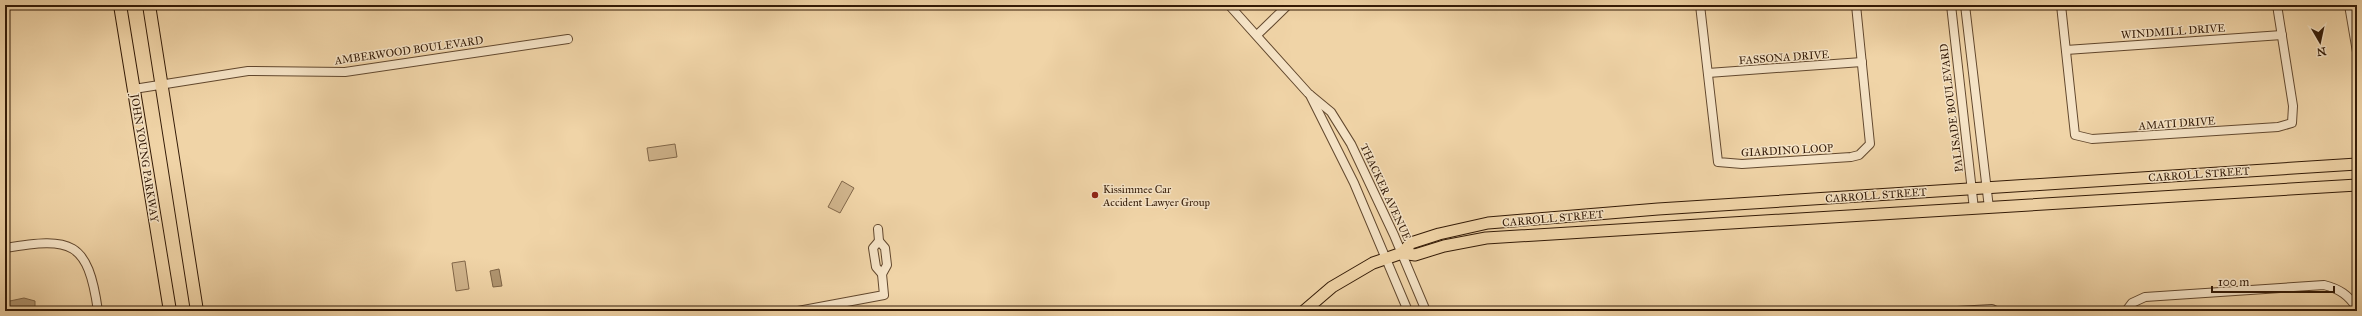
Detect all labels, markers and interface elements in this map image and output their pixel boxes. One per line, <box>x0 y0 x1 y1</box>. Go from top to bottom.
street label: WINDMILL DRIVE <box>2121 21 2226 42</box>
north arrow <box>2300 22 2340 62</box>
street label: AMBERWOOD BOULEVARD <box>333 34 485 68</box>
street label: PALISADE BOULEVARD <box>1937 42 1966 173</box>
text: N <box>2315 44 2327 59</box>
street label: FASSONA DRIVE <box>1738 48 1830 67</box>
street label: JOHN YOUNG PARKWAY <box>127 92 161 224</box>
street label: AMATI DRIVE <box>2137 114 2216 133</box>
street label: THACKER AVENUE <box>1357 142 1414 243</box>
street label: GIARDINO LOOP <box>1741 142 1834 159</box>
street label: CARROLL STREET <box>2148 164 2251 185</box>
place label: Kissimmee Car Accident Lawyer Group <box>1102 183 1211 209</box>
street label: CARROLL STREET <box>1825 185 1928 206</box>
marker: Kissimmee Car Accident Lawyer Group <box>1090 190 1100 200</box>
street label: CARROLL STREET <box>1502 208 1605 229</box>
scale bar <box>2212 268 2334 294</box>
text: 100 m <box>2218 275 2249 289</box>

